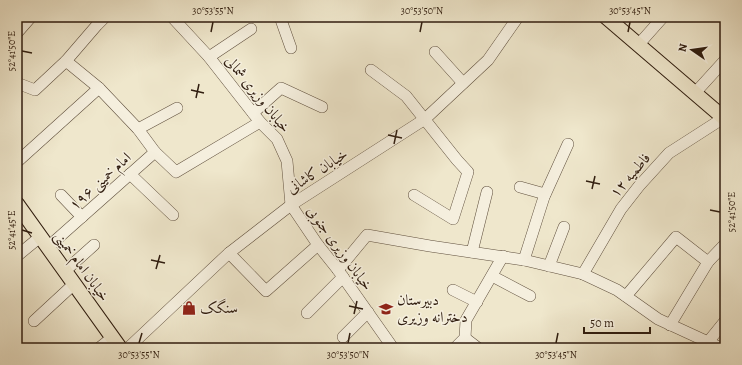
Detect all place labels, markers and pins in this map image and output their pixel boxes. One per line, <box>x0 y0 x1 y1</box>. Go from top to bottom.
place label: دبیرستان دخترانه وزیری <box>397 290 468 327</box>
place label: سنگک <box>200 298 238 318</box>
shop icon: سنگک <box>181 300 197 316</box>
school or university icon: دبیرستان دخترانه وزیری <box>378 301 394 317</box>

